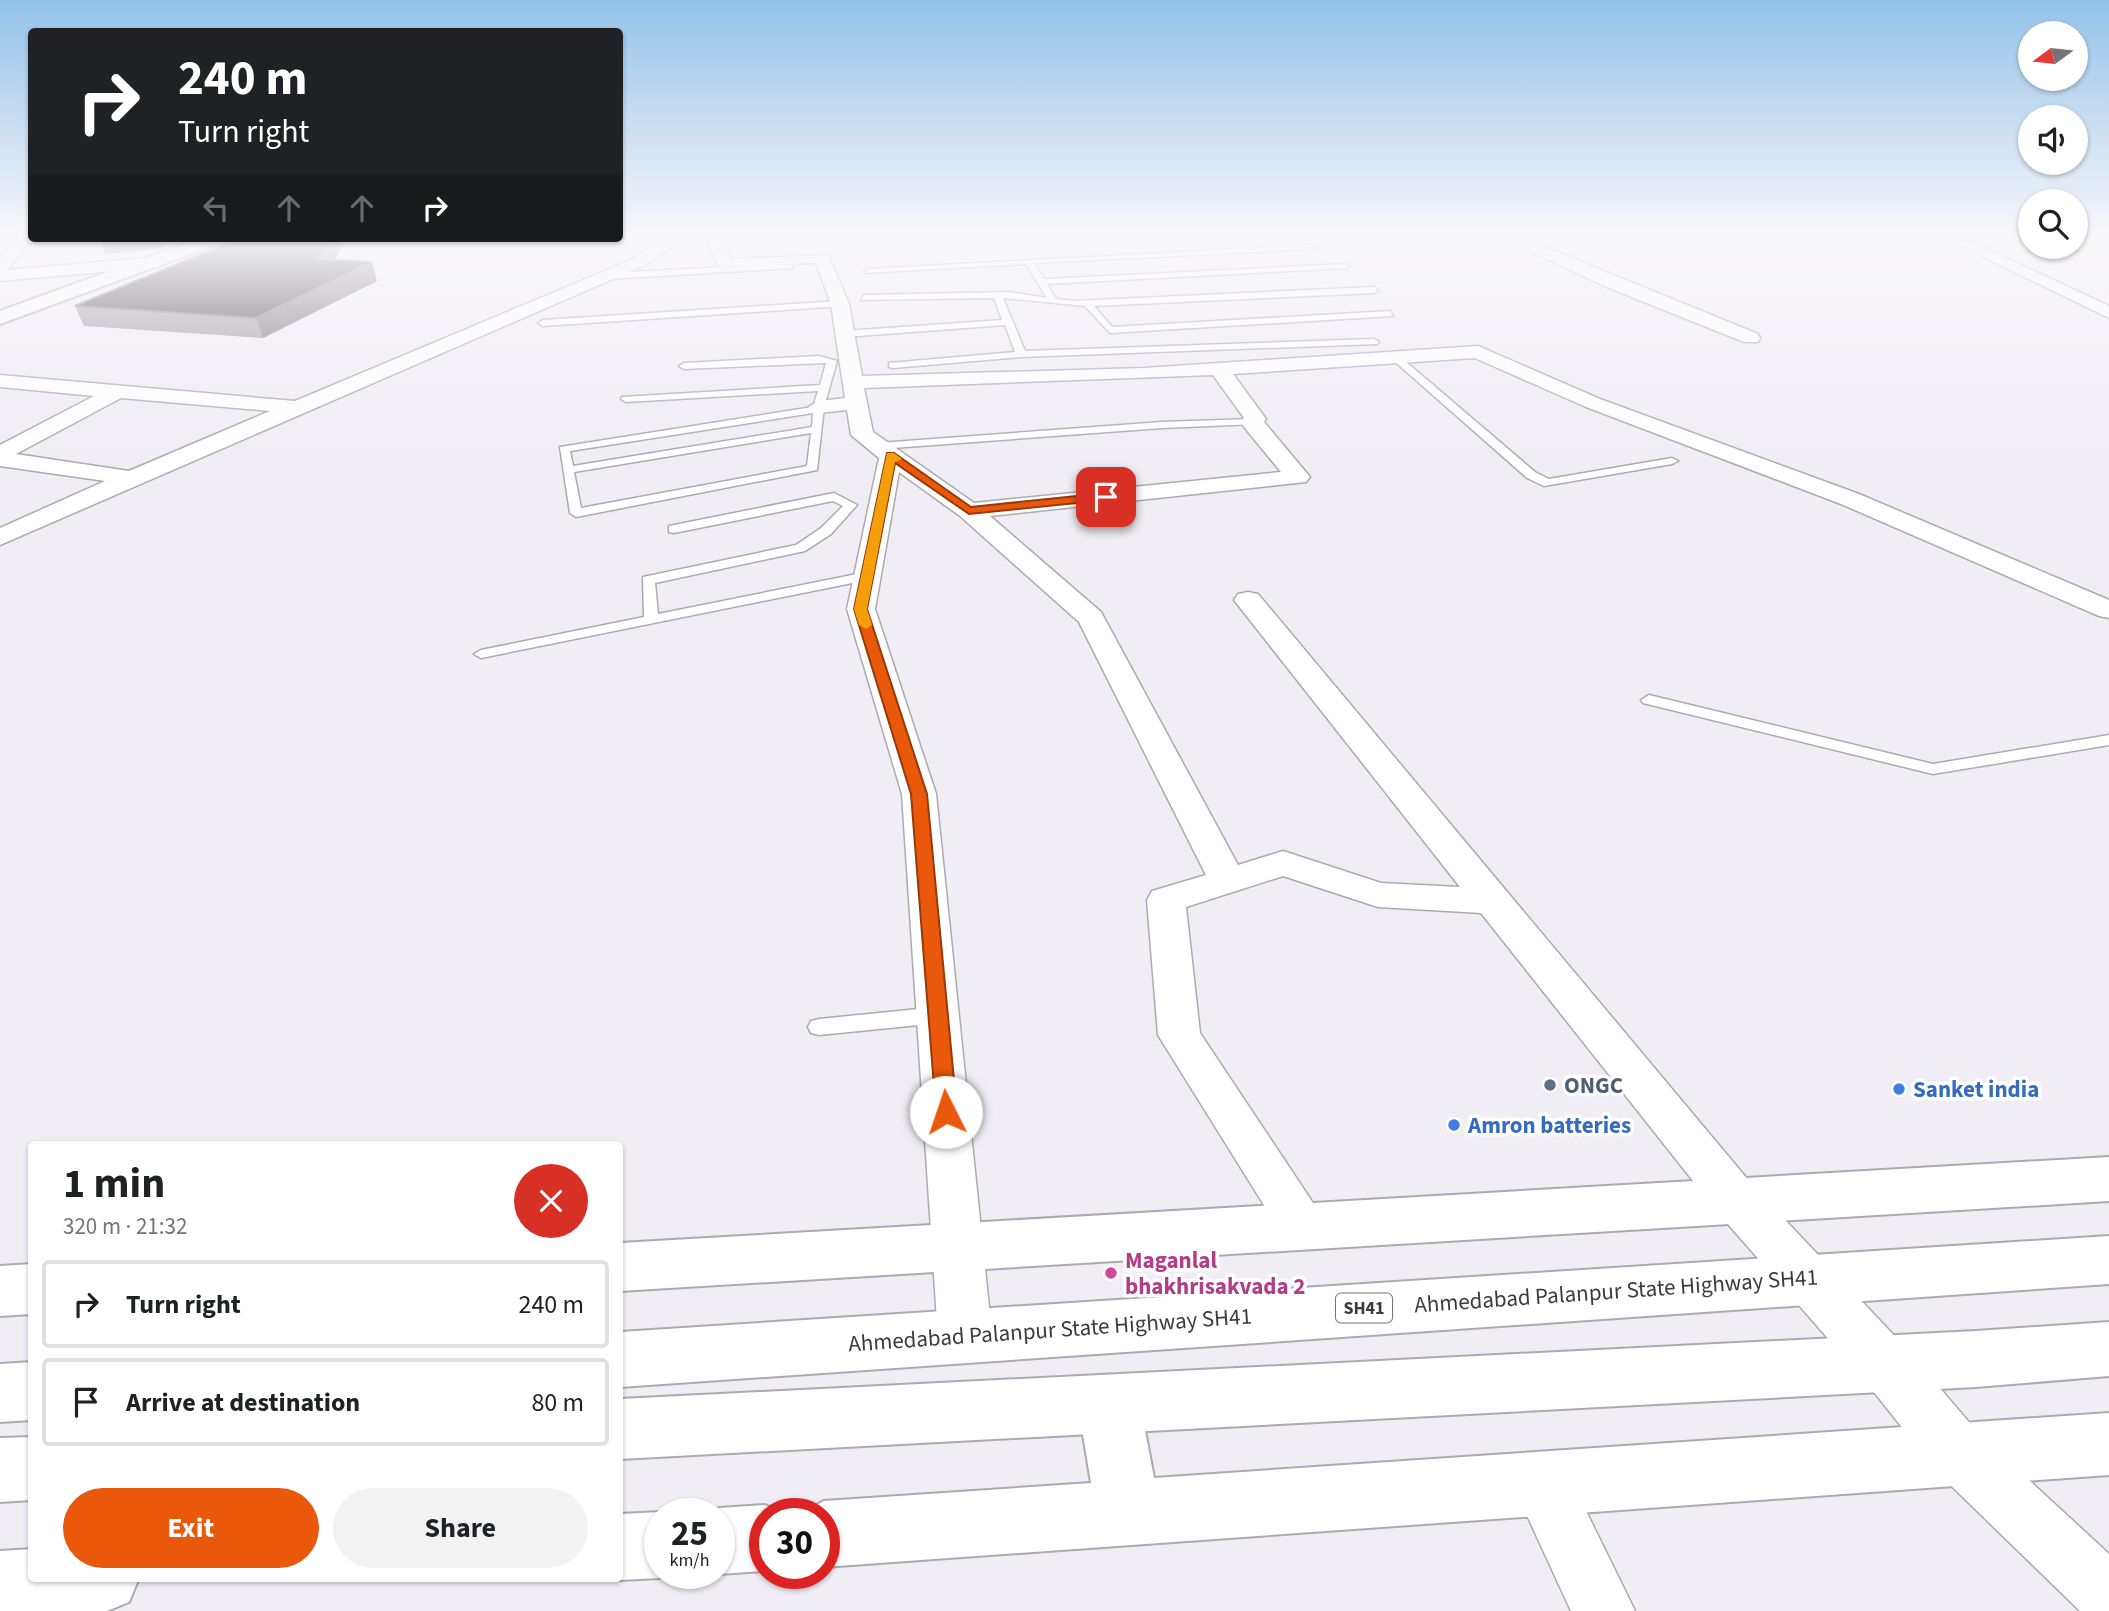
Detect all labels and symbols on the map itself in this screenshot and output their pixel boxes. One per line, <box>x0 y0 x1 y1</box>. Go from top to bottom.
north arrow <box>2018 21 2088 91</box>
pin <box>1076 467 1136 527</box>
place label: ONGC <box>1564 1069 1623 1102</box>
place label: Sanket india <box>1913 1073 2039 1106</box>
position arrow <box>909 1075 983 1149</box>
marker: ONGC <box>1542 1077 1558 1093</box>
marker: Sanket india <box>1891 1081 1907 1097</box>
place label: Amron batteries <box>1467 1109 1631 1142</box>
marker: Amron batteries <box>1446 1117 1462 1133</box>
place label: Maganlal bhakhrisakvada 2 <box>1125 1244 1305 1303</box>
street label: Ahmedabad Palanpur State Highway SH41 <box>1413 1260 1819 1322</box>
marker: Maganlal bhakhrisakvada 2 <box>1103 1265 1119 1281</box>
road number: SH41 <box>1336 1294 1392 1322</box>
street label: Ahmedabad Palanpur State Highway SH41 <box>847 1299 1253 1361</box>
speed limit sign: 30 <box>749 1498 840 1589</box>

